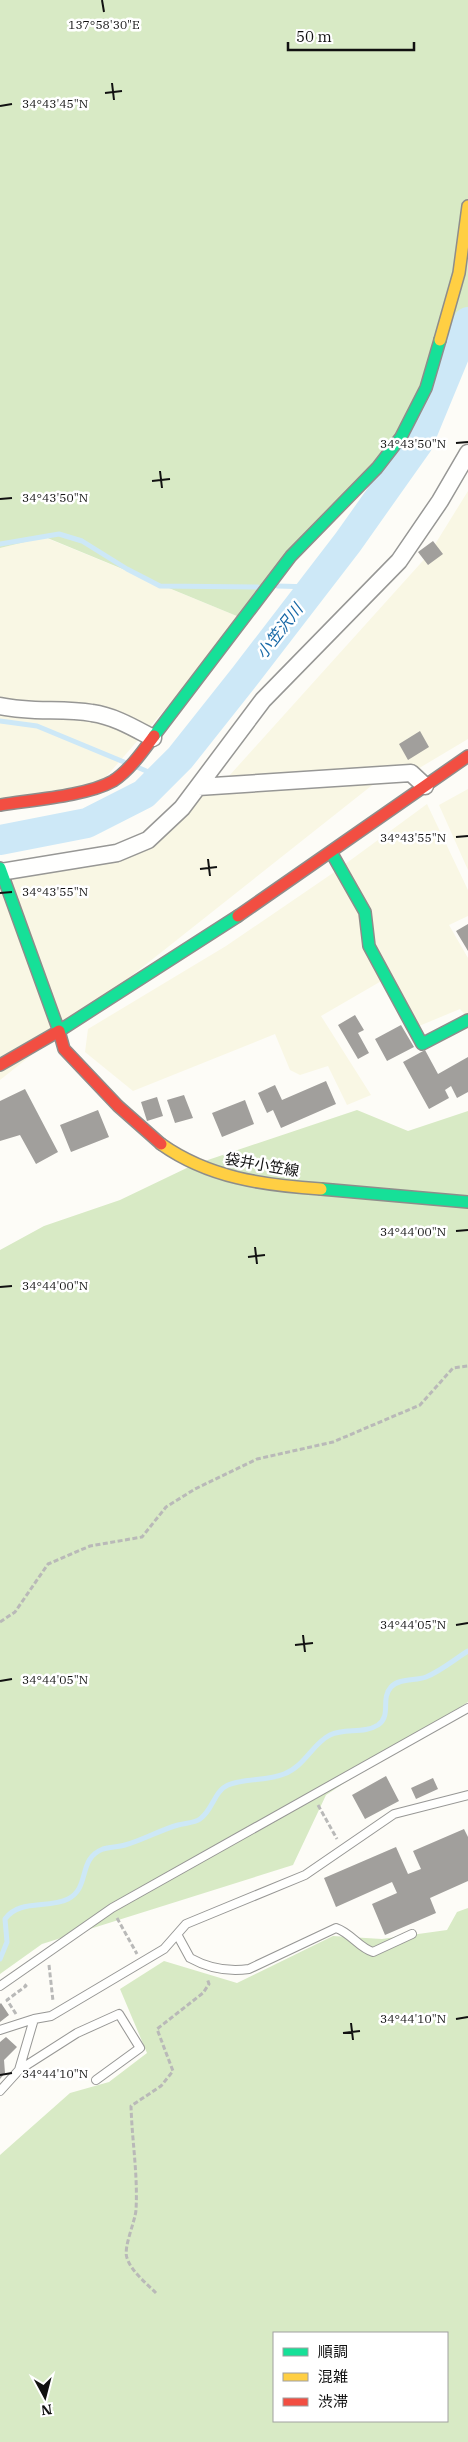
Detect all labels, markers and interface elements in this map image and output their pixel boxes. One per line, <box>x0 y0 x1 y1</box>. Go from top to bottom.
text: 137°58'30"E <box>68 17 140 32</box>
scale bar <box>288 20 414 52</box>
text: 50 m <box>296 27 332 46</box>
text: 34°43'45"N <box>22 96 88 111</box>
text: 34°43'50"N <box>380 436 446 451</box>
text: 34°43'50"N <box>22 490 88 505</box>
water label: 小笠沢川 <box>251 598 308 662</box>
text: 34°43'55"N <box>380 830 446 845</box>
text: 34°43'55"N <box>22 884 88 899</box>
street label: 袋井小笠線 <box>223 1149 301 1180</box>
text: 34°44'00"N <box>380 1224 446 1239</box>
text: 34°44'00"N <box>22 1278 88 1293</box>
text: 34°44'05"N <box>380 1617 446 1632</box>
text: 34°44'05"N <box>22 1672 88 1687</box>
text: 34°44'10"N <box>380 2011 446 2026</box>
text: 34°44'10"N <box>22 2066 88 2081</box>
legend <box>273 2332 448 2422</box>
text: 順調 <box>318 2342 348 2361</box>
text: 混雑 <box>318 2367 348 2386</box>
north arrow <box>20 2372 70 2422</box>
text: 渋滞 <box>318 2392 348 2411</box>
text: N <box>40 2400 53 2420</box>

